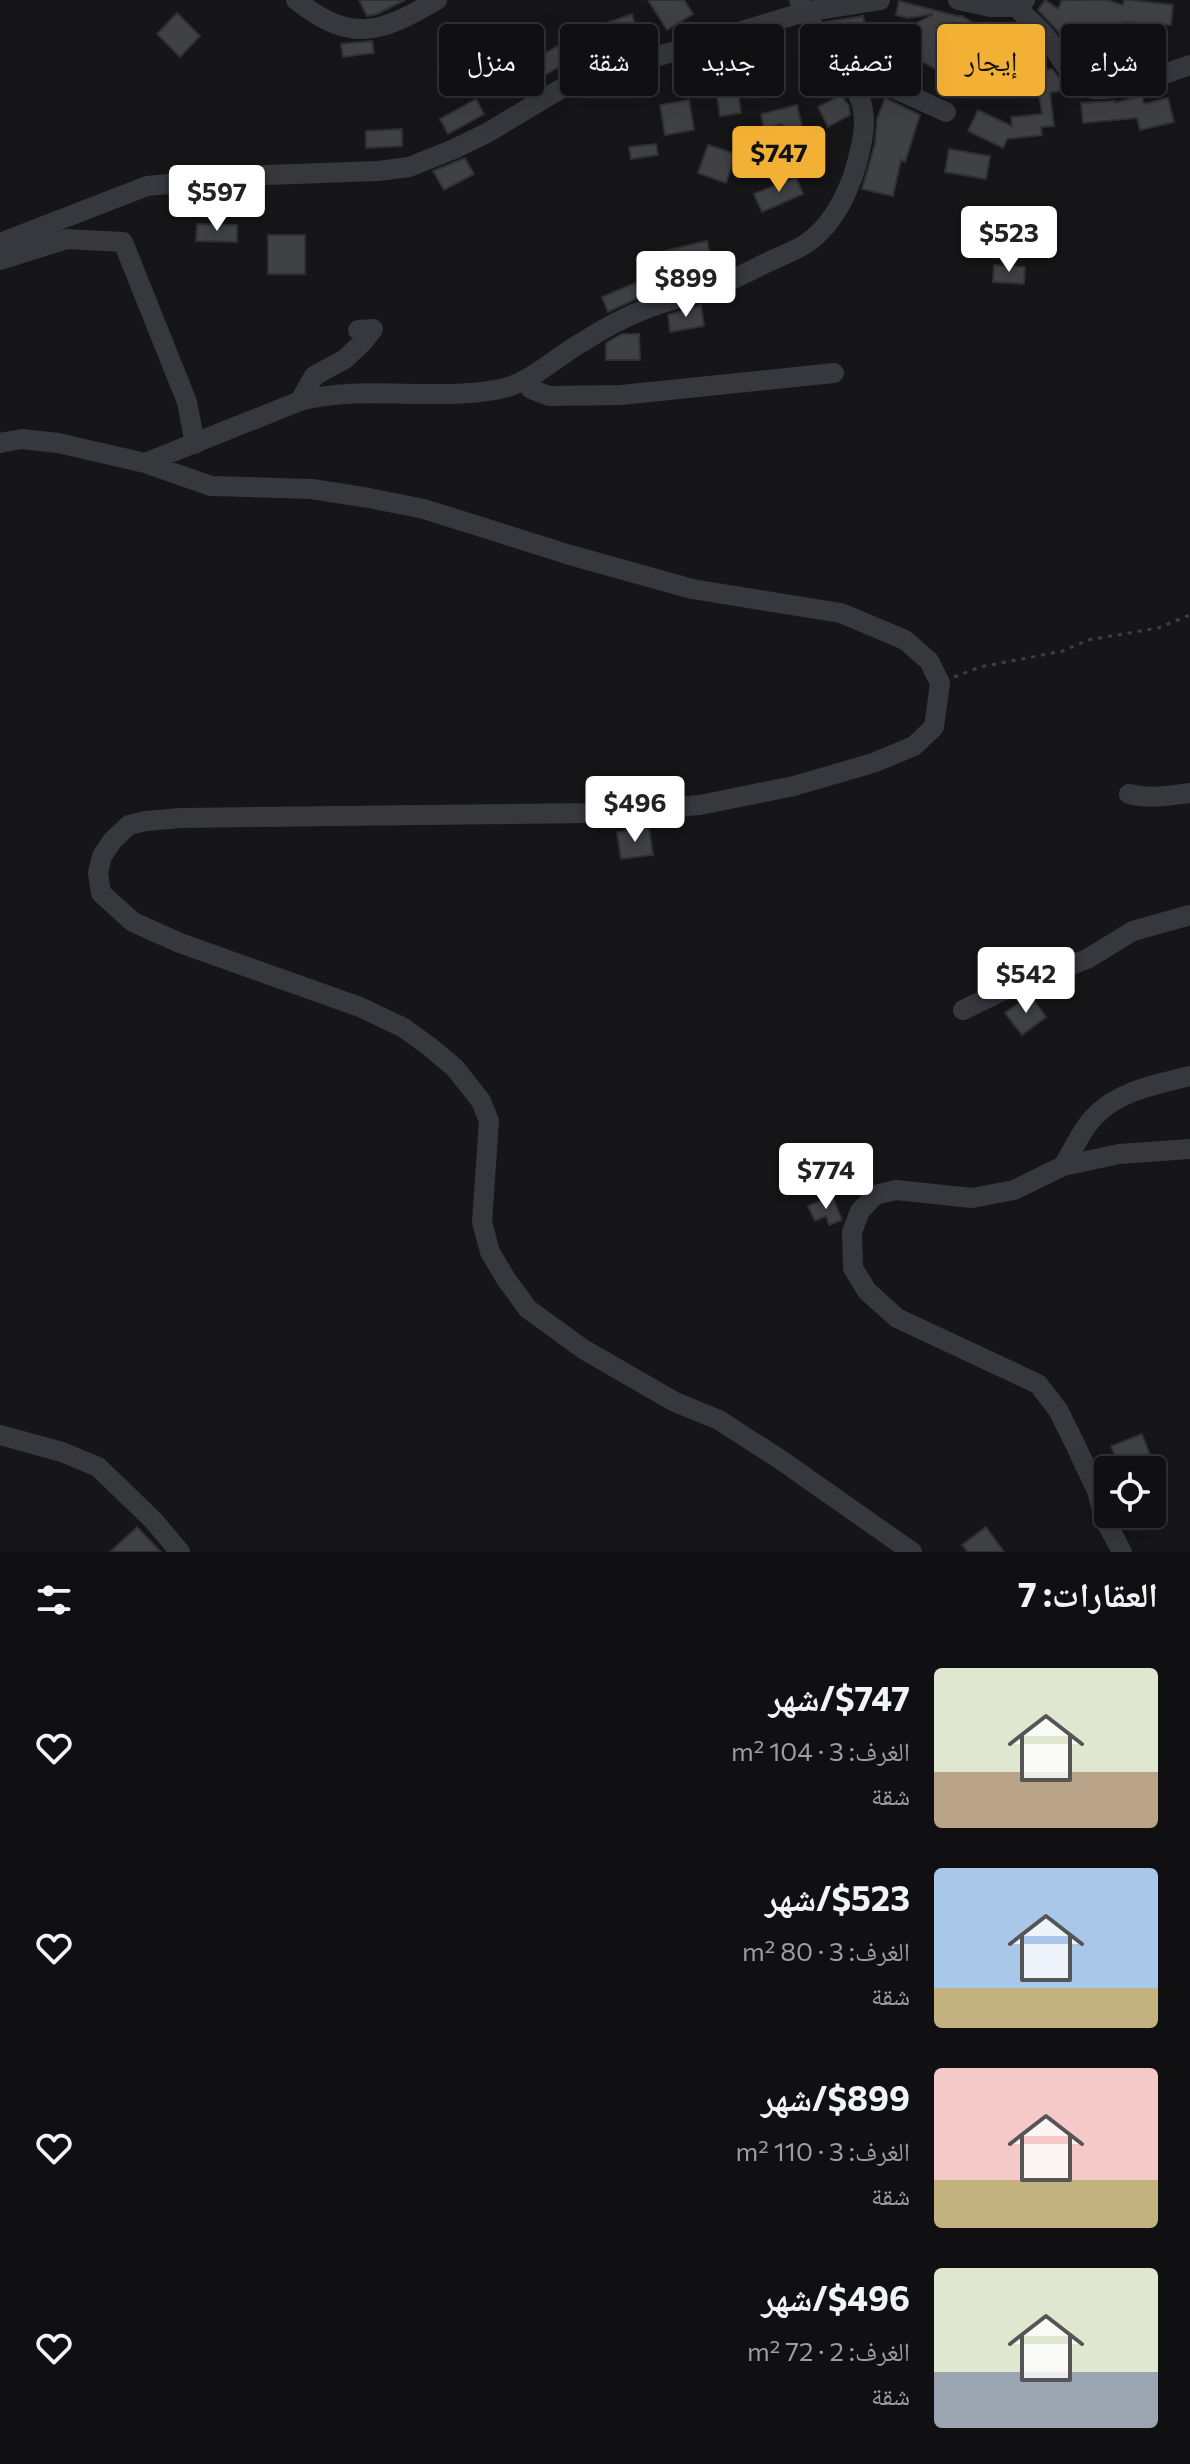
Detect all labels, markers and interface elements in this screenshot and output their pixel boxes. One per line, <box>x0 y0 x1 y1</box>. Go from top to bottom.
chip: منزل <box>439 24 544 96</box>
chip: شقة <box>560 24 658 96</box>
chip: جديد <box>674 24 784 96</box>
chip: تصفية <box>800 24 921 96</box>
chip: إيجار <box>937 24 1045 96</box>
chip: شراء <box>1061 24 1166 96</box>
pin: $747 <box>732 126 826 194</box>
text: $747 <box>750 136 808 167</box>
pin: $597 <box>170 165 264 233</box>
text: $597 <box>187 175 247 206</box>
pin: $523 <box>962 206 1056 274</box>
text: $523 <box>979 216 1039 247</box>
pin: $899 <box>639 251 733 319</box>
text: $899 <box>654 261 718 292</box>
pin: $496 <box>588 776 682 844</box>
text: $496 <box>604 786 666 817</box>
pin: $542 <box>979 947 1073 1015</box>
text: $542 <box>996 957 1056 988</box>
pin: $774 <box>779 1143 873 1211</box>
text: $774 <box>797 1153 855 1184</box>
map controls <box>1094 1456 1166 1528</box>
button: locate <box>1094 1456 1166 1528</box>
text: العقارات: 7 <box>1018 1572 1158 1614</box>
icon: filters <box>32 1578 76 1622</box>
text: $747/شهر <box>769 1676 910 1718</box>
icon: home <box>998 1700 1094 1796</box>
icon: heart <box>32 1726 76 1770</box>
text: الغرف: 3 · 104 m² <box>731 1735 910 1766</box>
text: شقة <box>871 1779 910 1810</box>
text: $523/شهر <box>765 1876 910 1918</box>
icon: home <box>998 1900 1094 1996</box>
icon: heart <box>32 1926 76 1970</box>
text: الغرف: 3 · 80 m² <box>742 1935 910 1966</box>
text: شقة <box>871 1979 910 2010</box>
text: $899/شهر <box>761 2076 910 2118</box>
icon: home <box>998 2100 1094 2196</box>
icon: heart <box>32 2126 76 2170</box>
text: الغرف: 3 · 110 m² <box>736 2135 910 2166</box>
text: شقة <box>871 2179 910 2210</box>
text: $496/شهر <box>761 2276 910 2318</box>
icon: home <box>998 2300 1094 2396</box>
icon: heart <box>32 2326 76 2370</box>
text: الغرف: 2 · 72 m² <box>747 2335 910 2366</box>
text: شقة <box>871 2379 910 2410</box>

